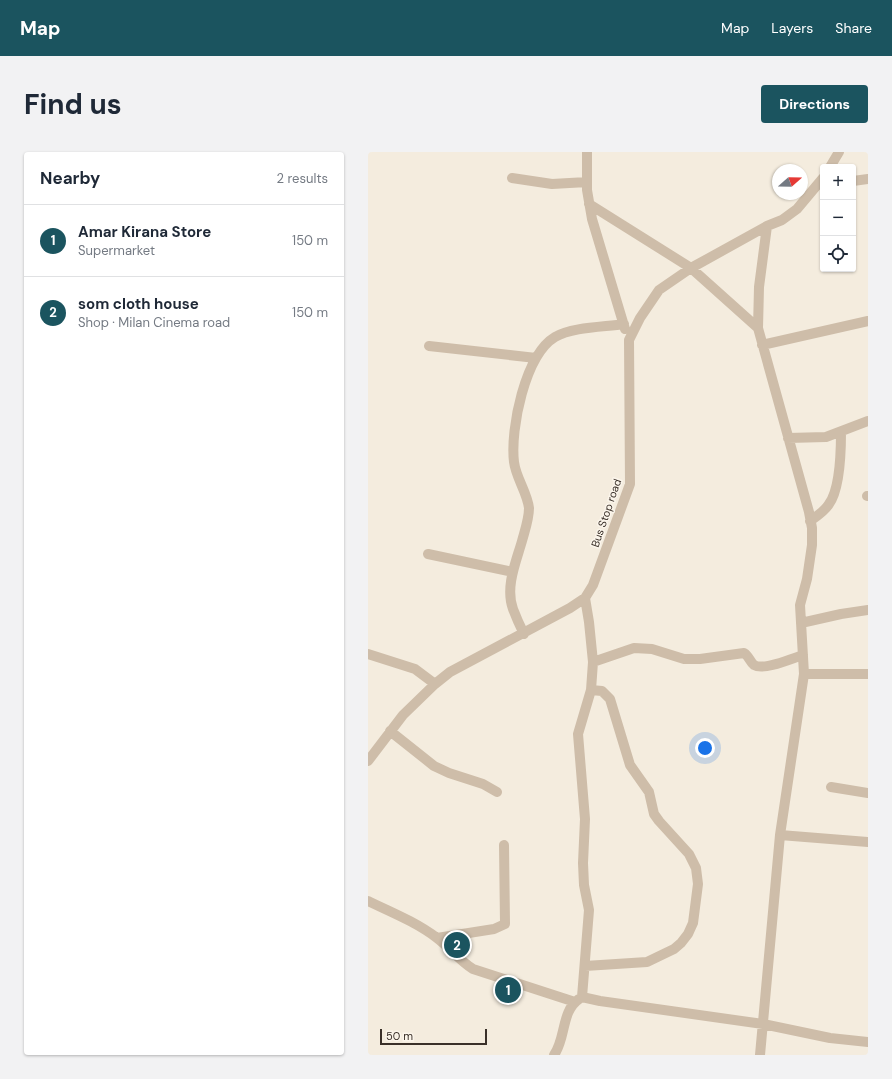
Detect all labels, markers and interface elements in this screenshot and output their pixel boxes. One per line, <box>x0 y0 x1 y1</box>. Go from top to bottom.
text: Map <box>20 16 60 41</box>
text: Map <box>721 19 749 37</box>
text: Layers <box>771 19 813 37</box>
text: Share <box>835 19 872 37</box>
button: Directions <box>761 85 868 123</box>
text: Find us <box>24 86 122 123</box>
north arrow <box>772 164 808 200</box>
map controls <box>820 164 856 272</box>
button: + <box>820 164 856 200</box>
text: Nearby <box>40 167 100 189</box>
text: 2 results <box>277 170 328 187</box>
button: − <box>820 200 856 236</box>
text: Amar Kirana Store <box>78 222 211 242</box>
text: 1 <box>51 232 55 249</box>
text: 150 m <box>292 232 328 249</box>
button: locate <box>820 236 856 272</box>
text: Supermarket <box>78 242 155 259</box>
text: som cloth house <box>78 294 199 314</box>
text: 2 <box>49 304 57 321</box>
text: 150 m <box>292 304 328 321</box>
text: Shop · Milan Cinema road <box>78 314 230 331</box>
street label: Bus Stop road <box>588 477 624 549</box>
your location <box>695 738 715 758</box>
pin: 2 <box>444 930 470 960</box>
pin: 1 <box>495 975 521 1005</box>
scale bar <box>380 1027 487 1046</box>
text: 50 m <box>386 1029 413 1043</box>

